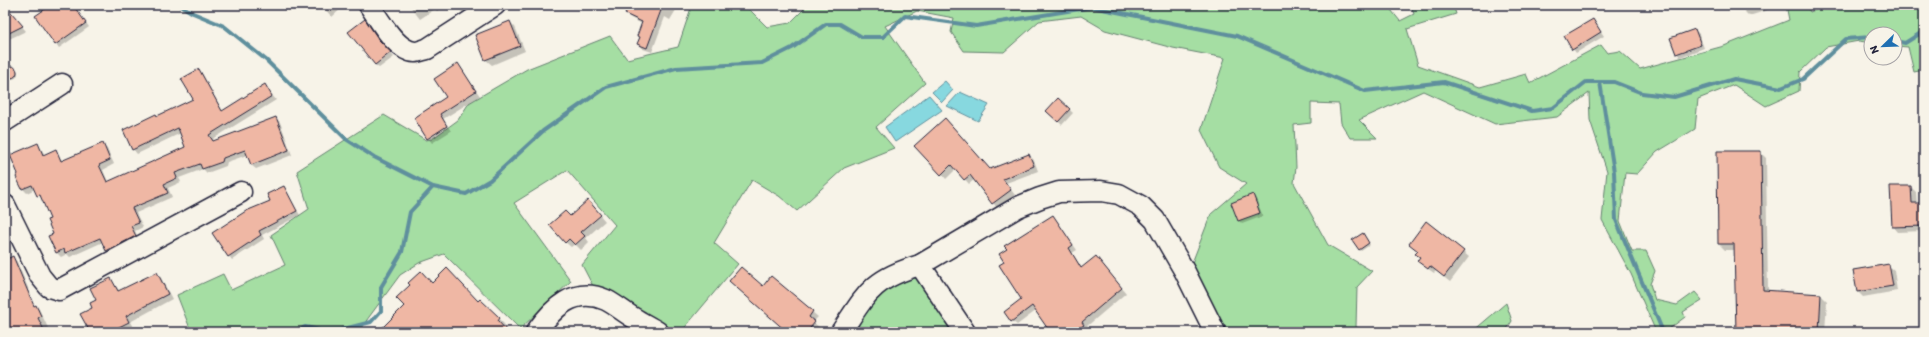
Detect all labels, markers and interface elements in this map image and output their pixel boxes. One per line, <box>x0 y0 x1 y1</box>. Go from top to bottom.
north arrow <box>1863 26 1903 66</box>
text: N <box>1867 44 1882 56</box>

